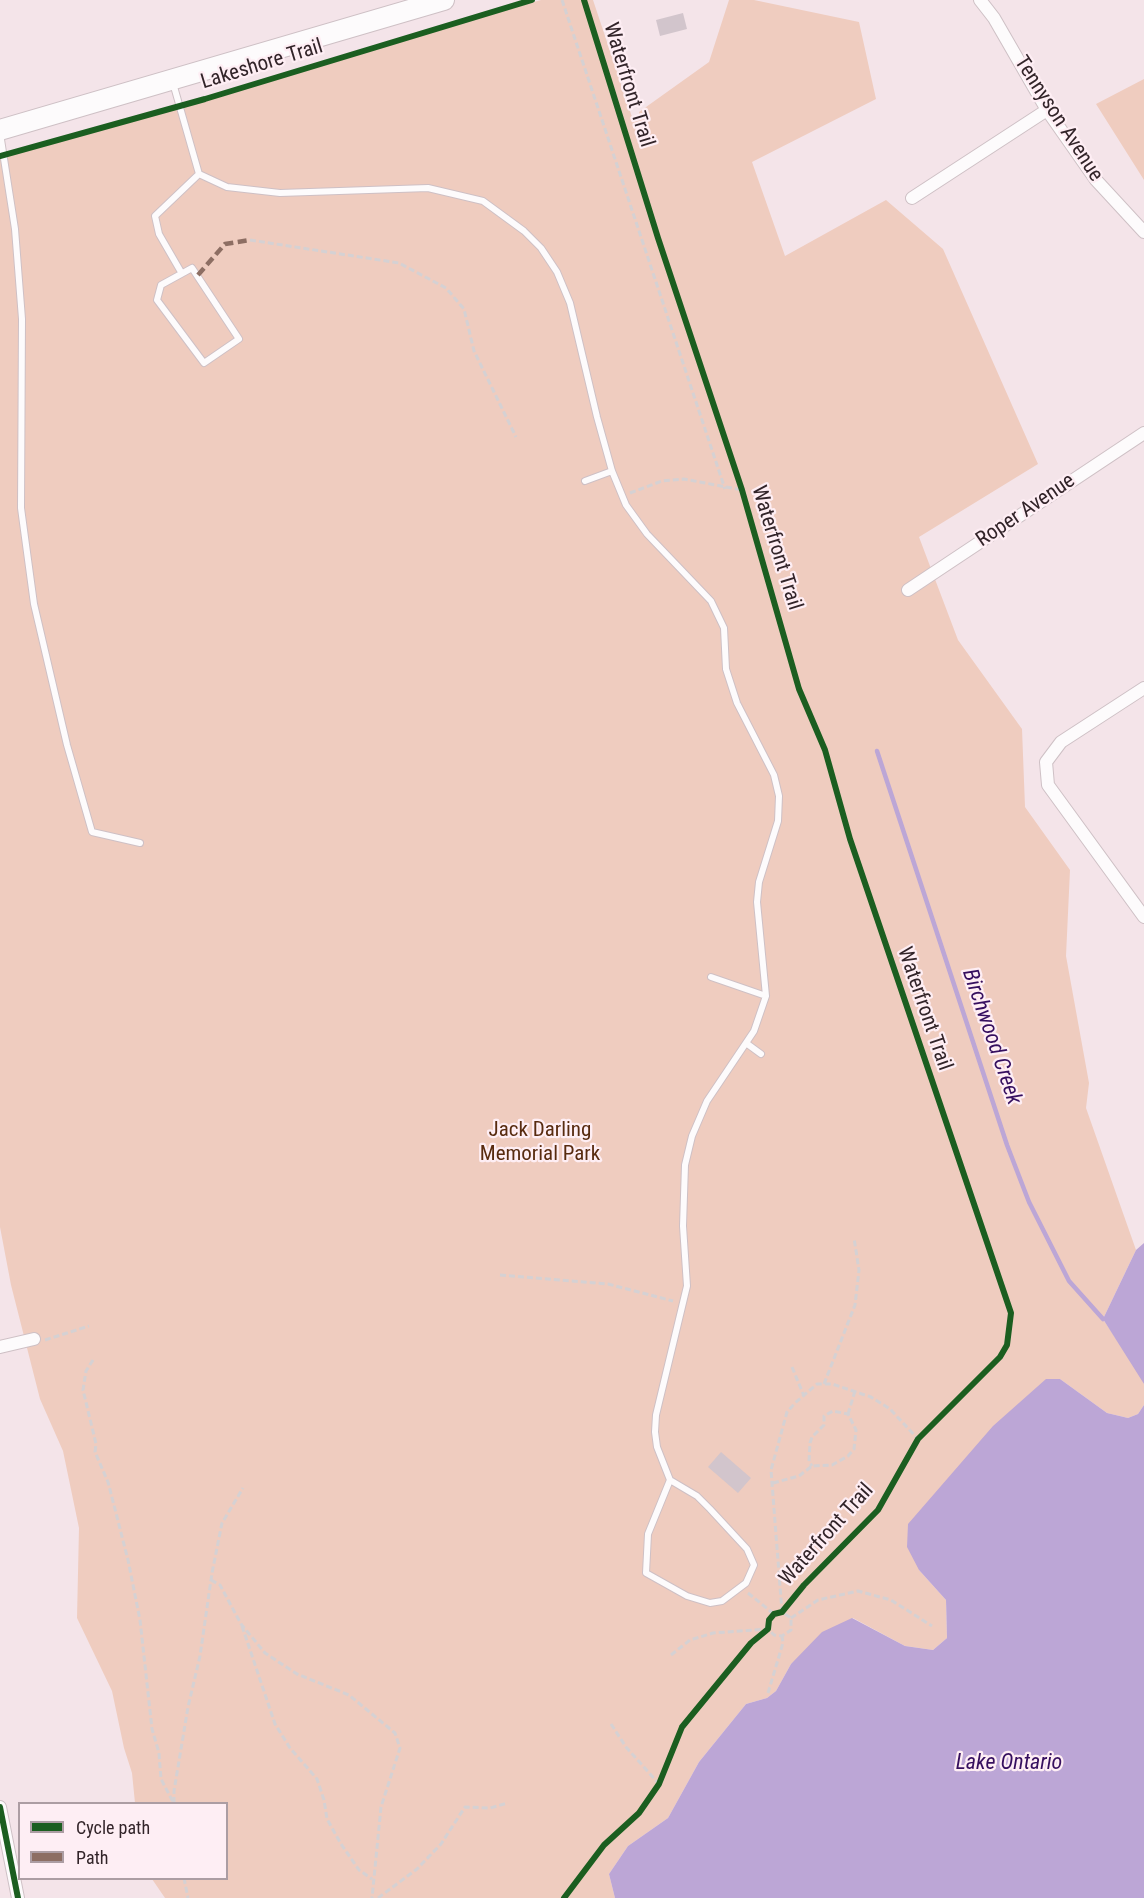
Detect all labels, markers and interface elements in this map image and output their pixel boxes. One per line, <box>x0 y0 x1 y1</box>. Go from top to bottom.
street label: Waterfront Trail <box>597 20 659 150</box>
street label: Lakeshore Trail <box>198 35 326 95</box>
street label: Tennyson Avenue <box>1008 52 1108 186</box>
street label: Roper Avenue <box>972 469 1080 553</box>
street label: Waterfront Trail <box>745 483 807 613</box>
street label: Waterfront Trail <box>891 944 957 1074</box>
water label: Birchwood Creek <box>955 966 1027 1108</box>
park label: Jack Darling Memorial Park <box>480 1118 600 1168</box>
street label: Waterfront Trail <box>775 1479 879 1591</box>
water label: Lake Ontario <box>956 1750 1062 1776</box>
legend <box>18 1802 228 1880</box>
text: Cycle path <box>76 1817 150 1838</box>
text: Path <box>76 1847 109 1868</box>

